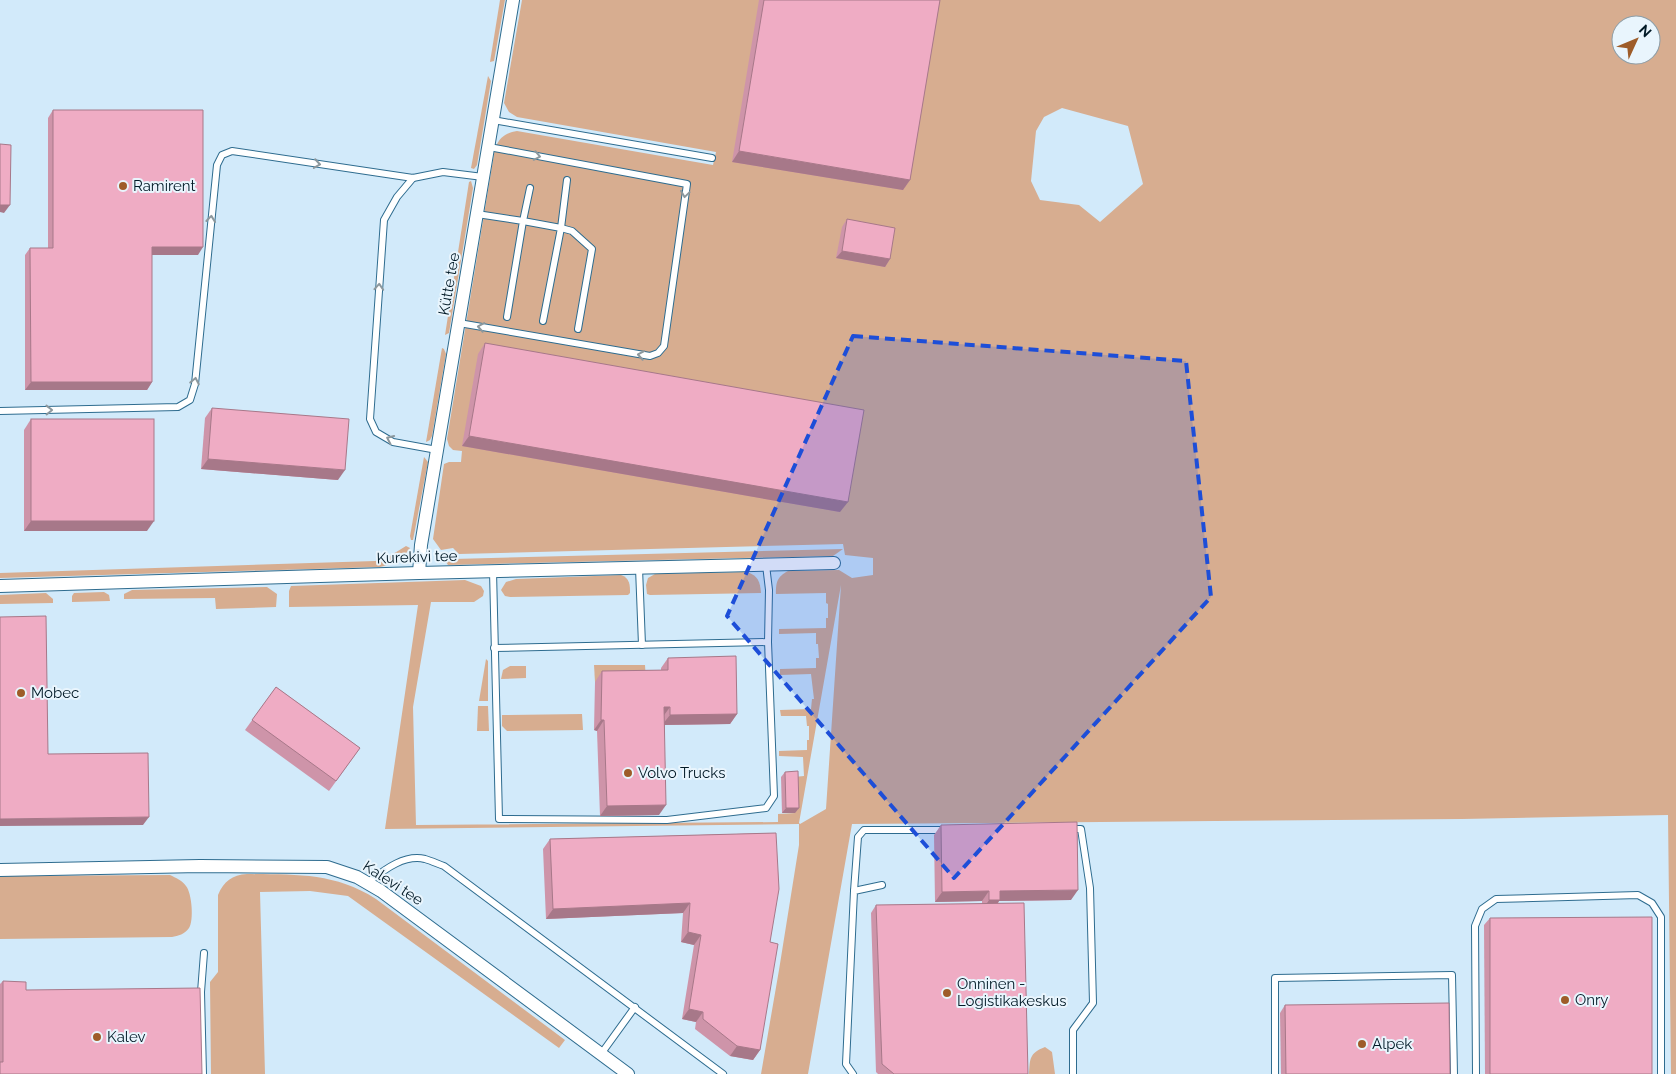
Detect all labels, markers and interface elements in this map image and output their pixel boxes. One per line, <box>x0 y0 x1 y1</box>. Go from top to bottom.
north arrow <box>1611 15 1661 65</box>
text: N <box>1636 22 1655 40</box>
one-way arrow <box>532 151 541 161</box>
one-way arrow <box>312 158 321 168</box>
place label: Ramirent <box>133 177 195 195</box>
marker: Ramirent <box>117 180 129 192</box>
one-way arrow <box>680 190 691 198</box>
one-way arrow <box>206 215 217 223</box>
street label: Kütte tee <box>435 251 463 317</box>
one-way arrow <box>373 282 384 290</box>
one-way arrow <box>477 323 486 333</box>
one-way arrow <box>637 350 646 360</box>
one-way arrow <box>189 377 200 385</box>
one-way arrow <box>45 405 53 415</box>
one-way arrow <box>386 435 395 445</box>
street label: Kurekivi tee <box>376 547 458 567</box>
place label: Mobec <box>31 684 79 702</box>
marker: Mobec <box>15 687 27 699</box>
place label: Volvo Trucks <box>638 764 725 782</box>
marker: Volvo Trucks <box>622 767 634 779</box>
street label: Kalevi tee <box>360 857 427 909</box>
place label: Onninen - Logistikakeskus <box>957 975 1066 1010</box>
marker: Onninen - Logistikakeskus <box>941 987 953 999</box>
place label: Onry <box>1575 991 1608 1009</box>
marker: Onry <box>1559 994 1571 1006</box>
place label: Kalev <box>107 1028 146 1046</box>
marker: Kalev <box>91 1031 103 1043</box>
place label: Alpek <box>1372 1035 1412 1053</box>
marker: Alpek <box>1356 1038 1368 1050</box>

